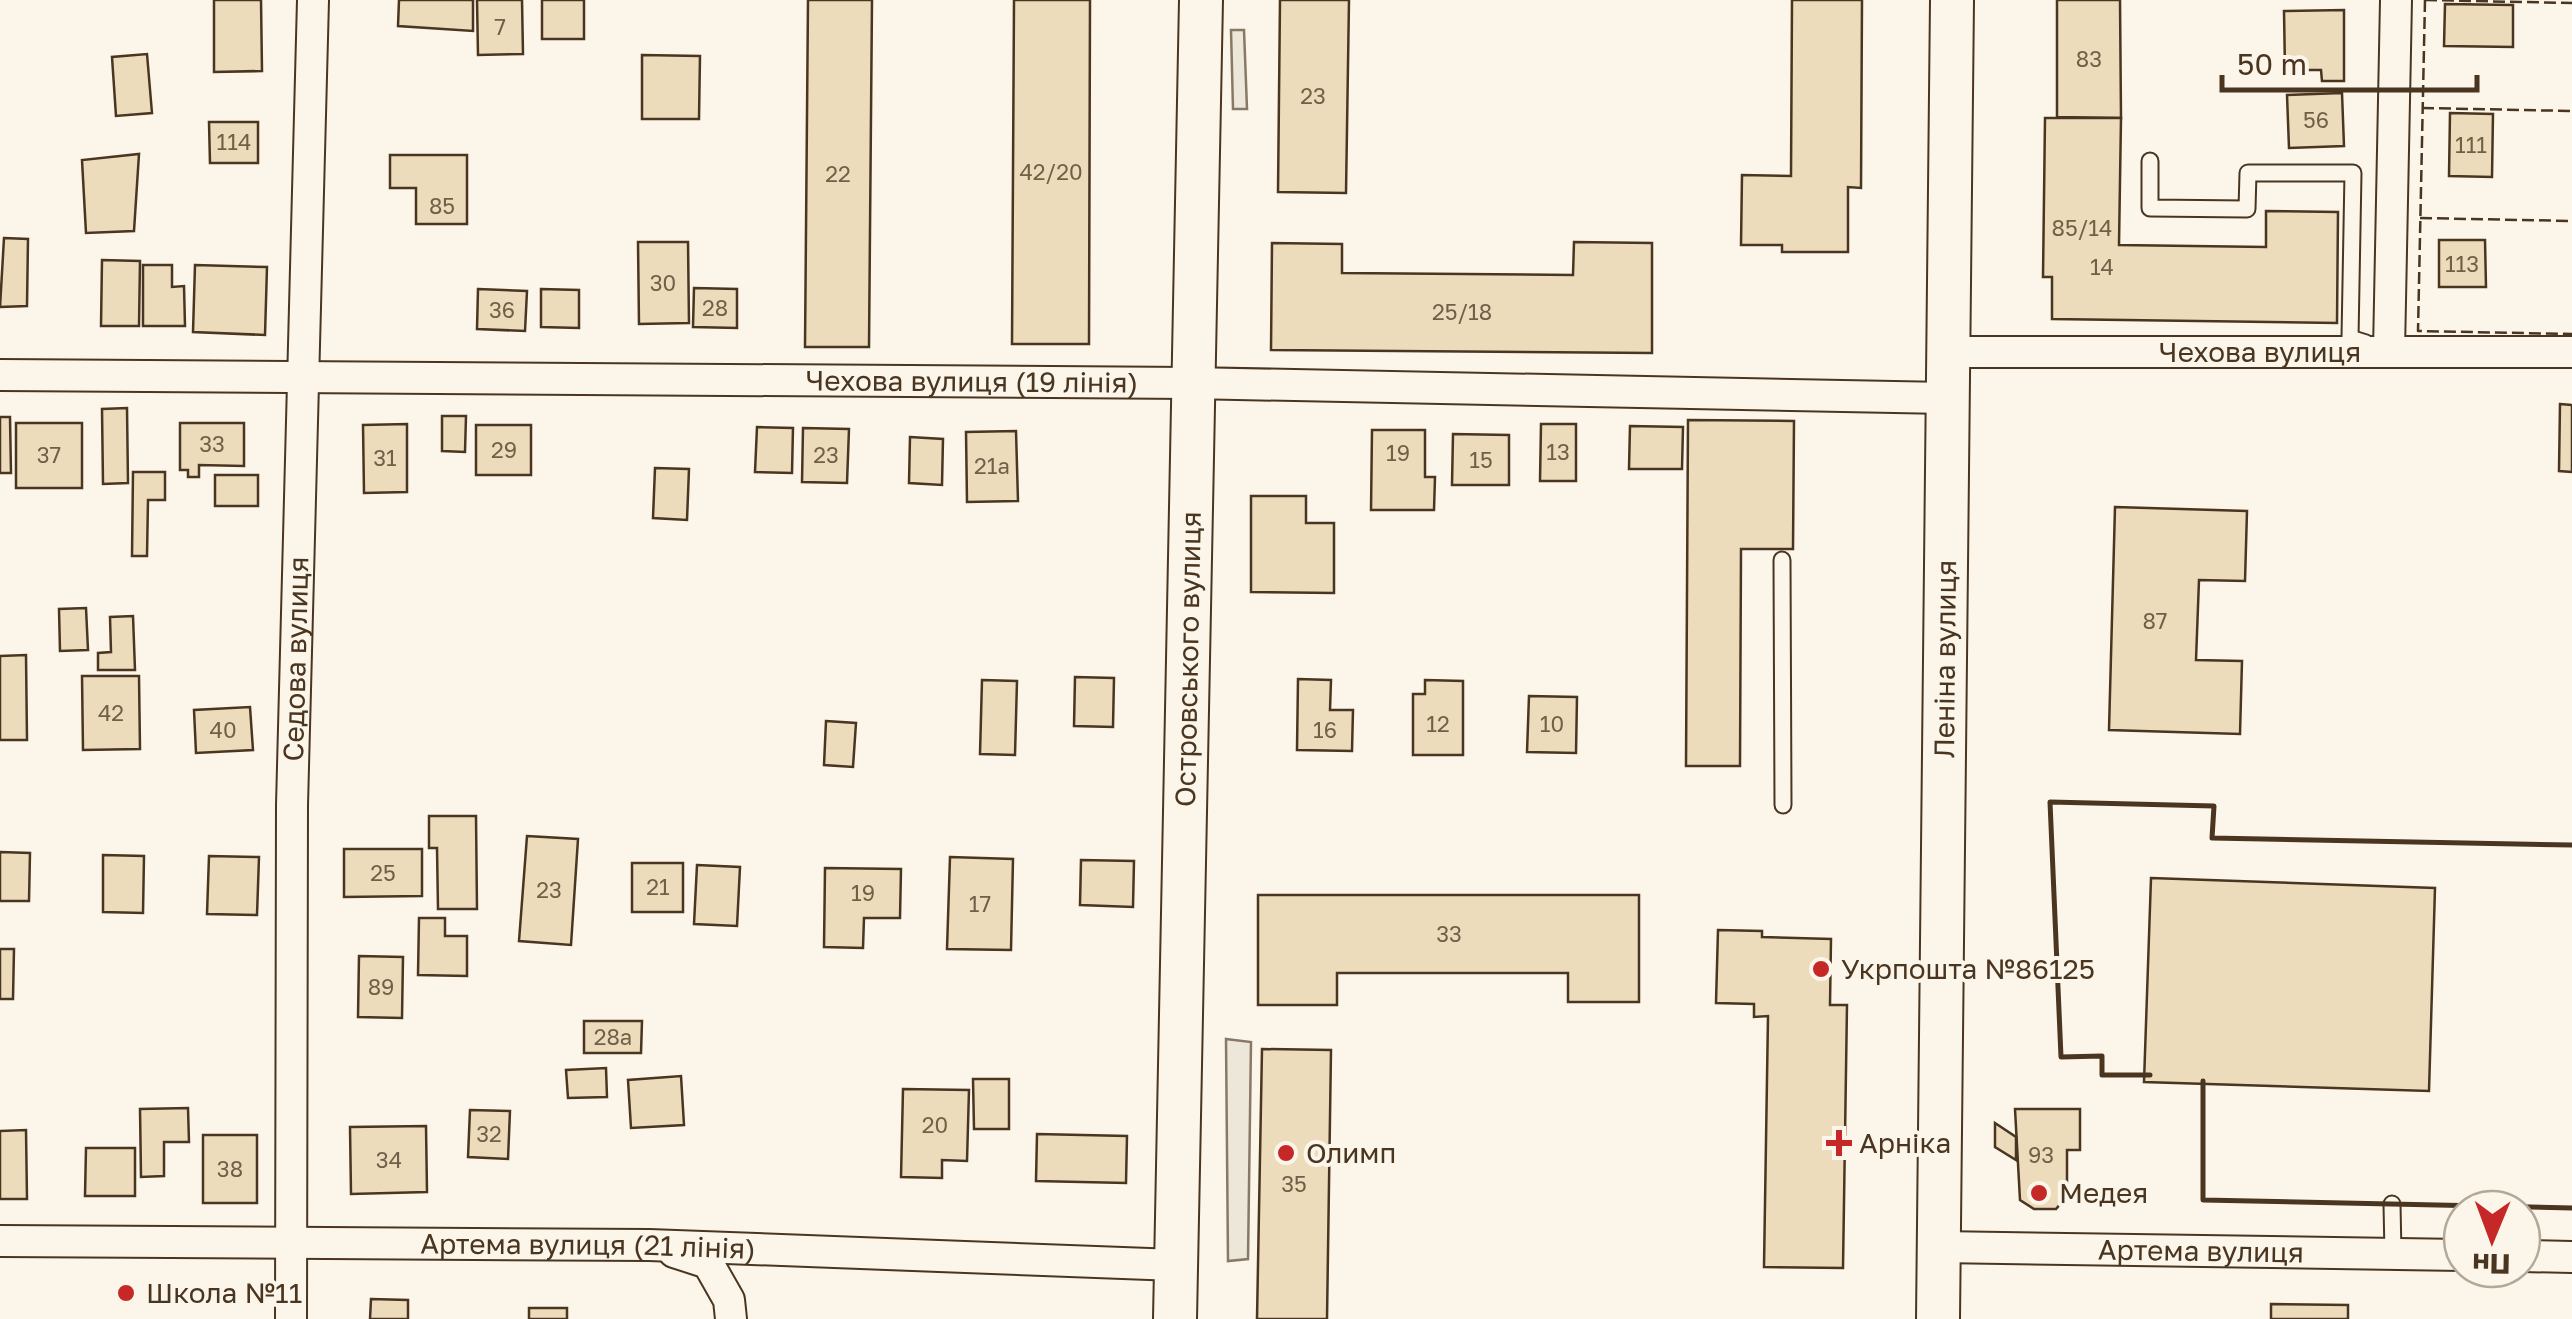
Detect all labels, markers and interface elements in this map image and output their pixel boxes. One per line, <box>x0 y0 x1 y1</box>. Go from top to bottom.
house number: 7 <box>494 13 506 40</box>
scale bar <box>2222 30 2477 92</box>
house number: 83 <box>2076 45 2102 72</box>
text: 50 m <box>2237 46 2307 82</box>
house number: 23 <box>1300 82 1326 109</box>
house number: 56 <box>2303 106 2329 133</box>
house number: 114 <box>217 128 251 155</box>
house number: 111 <box>2455 131 2487 158</box>
house number: 42/20 <box>1019 158 1083 185</box>
house number: 22 <box>825 160 851 187</box>
house number: 85 <box>429 192 455 219</box>
house number: 85/14 <box>2052 214 2112 241</box>
house number: 113 <box>2445 250 2479 277</box>
house number: 14 <box>2090 253 2114 280</box>
house number: 30 <box>650 269 676 296</box>
house number: 28 <box>702 294 728 321</box>
house number: 36 <box>489 296 515 323</box>
house number: 25/18 <box>1432 298 1492 325</box>
street label: Чехова вулиця <box>2159 335 2361 368</box>
street label: Чехова вулиця (19 лiнiя) <box>806 363 1138 399</box>
house number: 33 <box>199 430 225 457</box>
house number: 29 <box>491 436 517 463</box>
house number: 13 <box>1546 438 1570 465</box>
house number: 19 <box>1386 439 1410 466</box>
house number: 37 <box>37 441 61 468</box>
house number: 23 <box>813 441 839 468</box>
house number: 31 <box>373 444 397 471</box>
house number: 15 <box>1469 446 1493 473</box>
house number: 21а <box>974 452 1010 479</box>
street label: Островського вулиця <box>1168 511 1207 807</box>
street label: Седова вулиця <box>276 556 314 762</box>
street label: Леніна вулиця <box>1927 560 1962 758</box>
house number: 87 <box>2142 607 2168 634</box>
house number: 42 <box>98 699 124 726</box>
house number: 12 <box>1426 710 1450 737</box>
house number: 10 <box>1540 710 1564 737</box>
house number: 40 <box>209 716 237 743</box>
house number: 16 <box>1313 716 1337 743</box>
house number: 25 <box>370 859 396 886</box>
house number: 21 <box>646 873 670 900</box>
house number: 23 <box>536 876 562 903</box>
house number: 19 <box>851 879 875 906</box>
house number: 17 <box>969 890 991 917</box>
house number: 33 <box>1436 920 1462 947</box>
place label: Укрпошта №86125 <box>1841 952 2095 985</box>
marker: Укрпошта №86125 <box>1810 958 1832 980</box>
house number: 89 <box>368 973 394 1000</box>
house number: 28а <box>594 1023 632 1050</box>
house number: 20 <box>922 1111 948 1138</box>
house number: 32 <box>476 1120 502 1147</box>
place label: Арніка <box>1859 1126 1951 1159</box>
marker: Арніка <box>1828 1132 1850 1154</box>
place label: Олимп <box>1306 1136 1396 1169</box>
house number: 93 <box>2028 1141 2054 1168</box>
marker: Олимп <box>1275 1142 1297 1164</box>
house number: 34 <box>376 1146 402 1173</box>
house number: 38 <box>217 1155 243 1182</box>
house number: 35 <box>1281 1170 1307 1197</box>
place label: Медея <box>2059 1176 2148 1209</box>
marker: Медея <box>2028 1182 2050 1204</box>
north arrow <box>2442 1189 2542 1289</box>
street label: Артема вулиця (21 лiнiя) <box>420 1227 756 1265</box>
street label: Артема вулиця <box>2098 1232 2304 1269</box>
text: Пн <box>2472 1248 2511 1281</box>
place label: Школа №11 <box>146 1276 302 1309</box>
marker: Школа №11 <box>115 1282 137 1304</box>

